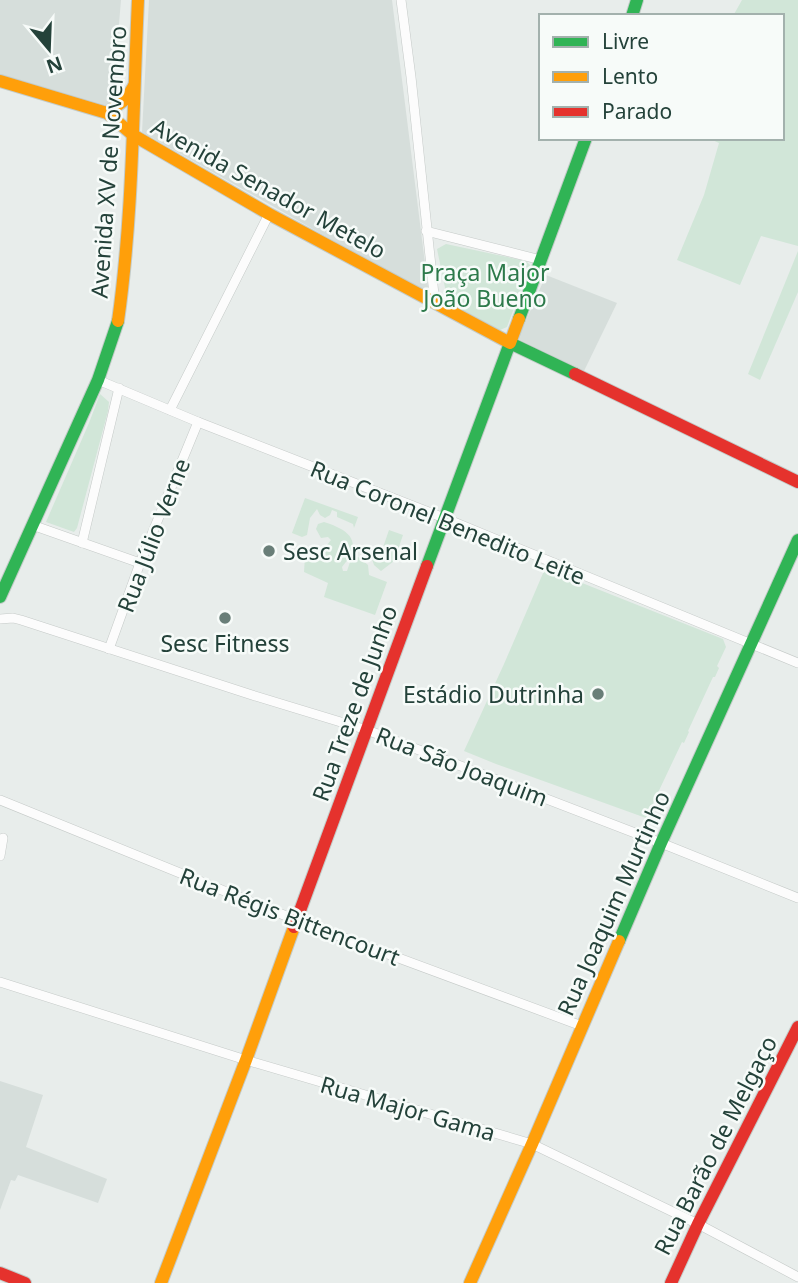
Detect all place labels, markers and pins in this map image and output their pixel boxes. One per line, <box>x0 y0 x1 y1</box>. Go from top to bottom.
place label: Sesc Arsenal <box>283 535 418 567</box>
marker: Sesc Arsenal <box>261 543 277 559</box>
marker: Sesc Fitness <box>217 610 233 626</box>
place label: Sesc Fitness <box>160 627 290 659</box>
place label: Estádio Dutrinha <box>403 678 584 710</box>
marker: Estádio Dutrinha <box>590 686 606 702</box>

